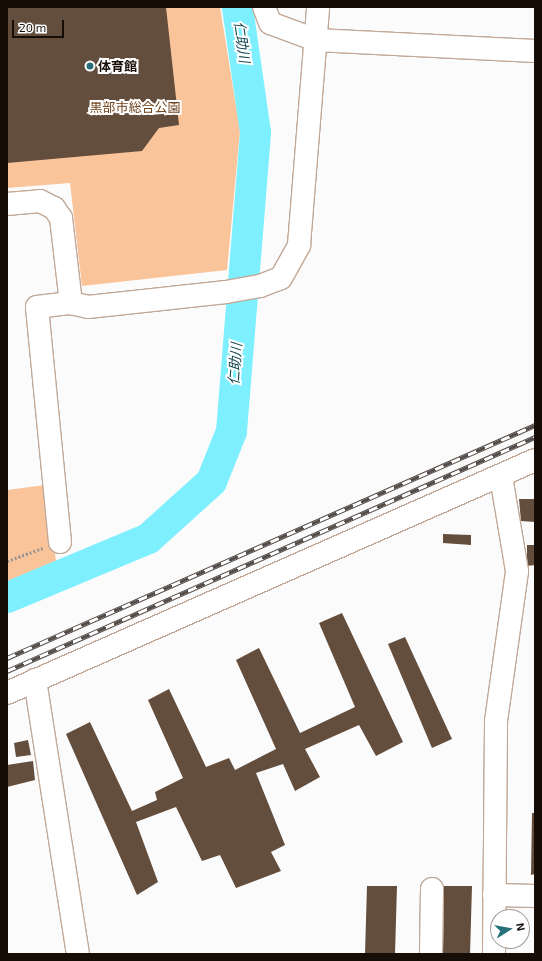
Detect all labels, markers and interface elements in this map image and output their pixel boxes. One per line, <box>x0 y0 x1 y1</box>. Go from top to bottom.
scale bar <box>14 12 66 38</box>
text: 20 m <box>19 20 46 34</box>
water label: 仁助川 <box>231 20 253 64</box>
place label: 体育館 <box>98 58 137 74</box>
marker: 体育館 <box>85 61 95 71</box>
park label: 黒部市総合公園 <box>90 99 180 115</box>
water label: 仁助川 <box>225 342 245 386</box>
north arrow <box>490 909 530 949</box>
text: N <box>514 922 528 932</box>

